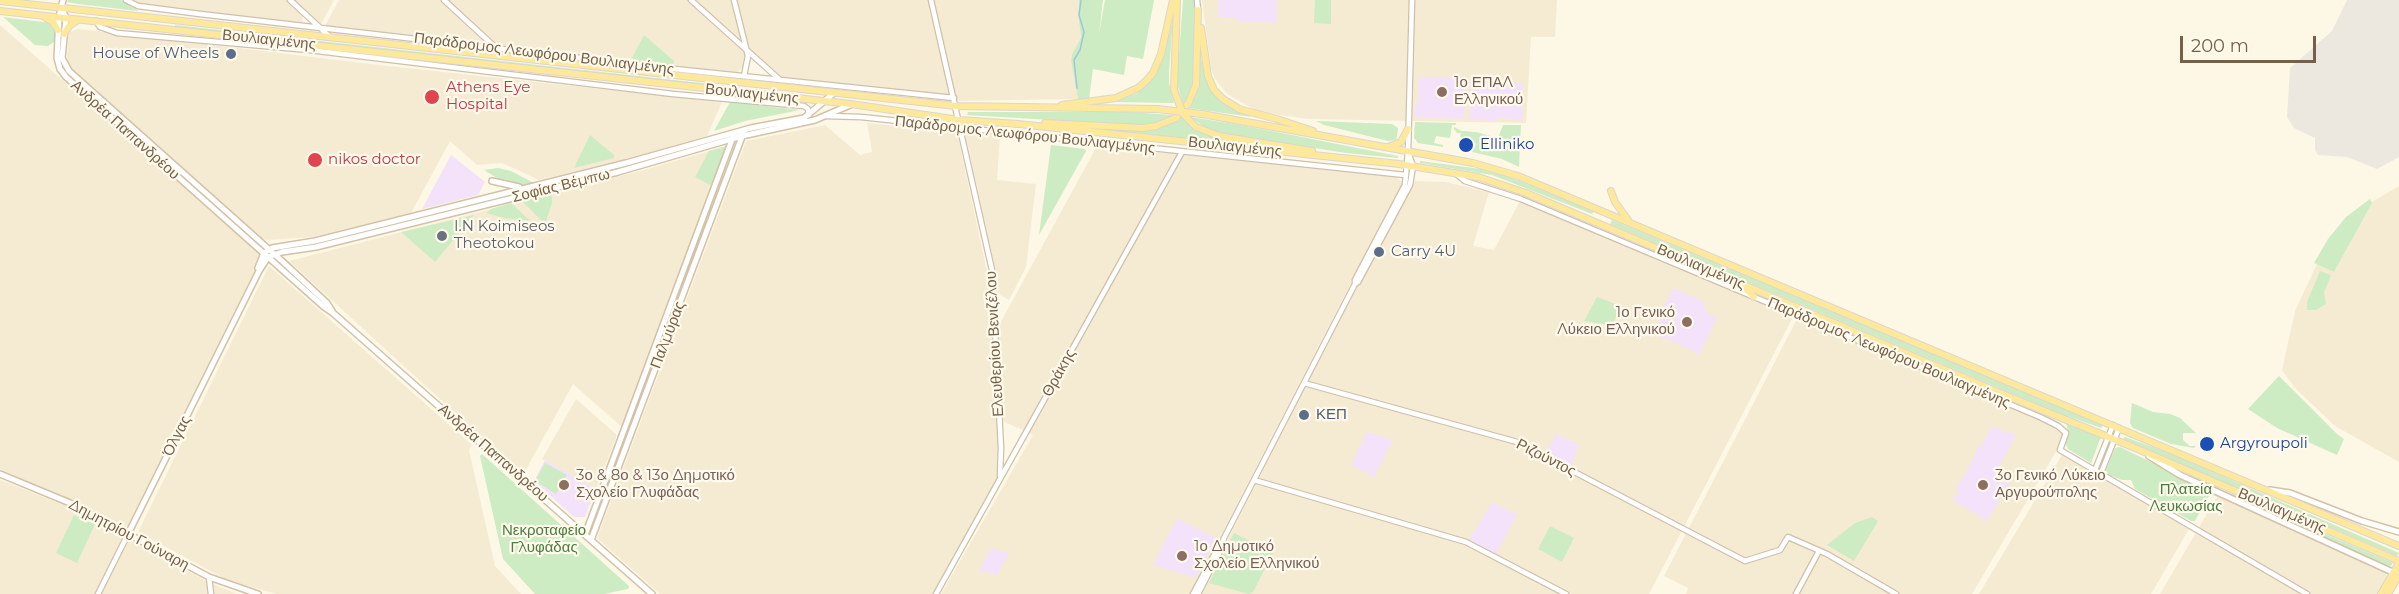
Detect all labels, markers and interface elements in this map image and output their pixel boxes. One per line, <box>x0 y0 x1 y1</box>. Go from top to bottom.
scale bar <box>2183 24 2320 62</box>
street label: Βουλιαγμένης <box>221 26 317 54</box>
street label: Παράδρομος Λεωφόρου Βουλιαγμένης <box>413 29 675 79</box>
text: 200 m <box>2191 35 2249 57</box>
place label: House of Wheels <box>93 45 219 63</box>
marker: House of Wheels <box>224 47 238 61</box>
place label: 1ο ΕΠΑΛ Ελληνικού <box>1454 74 1523 109</box>
street label: Ανδρέα Παπανδρέου <box>67 76 183 184</box>
place label: Athens Eye Hospital <box>446 79 530 114</box>
street label: Βουλιαγμένης <box>704 80 800 108</box>
marker: 1ο ΕΠΑΛ Ελληνικού <box>1435 85 1449 99</box>
marker: Athens Eye Hospital <box>423 88 441 106</box>
street label: Παράδρομος Λεωφόρου Βουλιαγμένης <box>894 112 1156 158</box>
street label: Βουλιαγμένης <box>1187 133 1283 161</box>
marker: Elliniko <box>1457 136 1475 154</box>
place label: Elliniko <box>1480 136 1534 154</box>
marker: nikos doctor <box>306 151 324 169</box>
place label: nikos doctor <box>328 151 421 169</box>
street label: Σοφίας Βέμπω <box>510 165 612 207</box>
place label: I.N Koimiseos Theotokou <box>454 218 555 253</box>
marker: I.N Koimiseos Theotokou <box>435 229 449 243</box>
street label: Βουλιαγμένης <box>1654 240 1748 294</box>
place label: Carry 4U <box>1391 243 1456 261</box>
marker: Carry 4U <box>1372 245 1386 259</box>
street label: Ελευθερίου Βενιζέλου <box>982 271 1008 417</box>
street label: Παράδρομος Λεωφόρου Βουλιαγμένης <box>1765 294 2013 412</box>
street label: Παλμύρας <box>647 299 689 371</box>
place label: 1ο Γενικό Λύκειο Ελληνικού <box>1557 304 1675 339</box>
marker: 1ο Γενικό Λύκειο Ελληνικού <box>1680 315 1694 329</box>
street label: Θράκης <box>1039 346 1079 400</box>
street label: Ανδρέα Παπανδρέου <box>434 400 552 506</box>
place label: ΚΕΠ <box>1316 406 1347 424</box>
marker: ΚΕΠ <box>1297 408 1311 422</box>
street label: Όλγας <box>159 413 195 459</box>
street label: Ριζούντος <box>1513 435 1579 481</box>
marker: Argyroupoli <box>2198 435 2216 453</box>
place label: Argyroupoli <box>2220 435 2308 453</box>
place label: 3ο & 8ο & 13ο Δημοτικό Σχολείο Γλυφάδας <box>576 467 735 502</box>
place label: 3ο Γενικό Λύκειο Αργυρούπολης <box>1995 467 2106 502</box>
marker: 3ο & 8ο & 13ο Δημοτικό Σχολείο Γλυφάδας <box>557 478 571 492</box>
marker: 3ο Γενικό Λύκειο Αργυρούπολης <box>1976 478 1990 492</box>
park label: Πλατεία Λευκωσίας <box>2150 481 2222 516</box>
street label: Βουλιαγμένης <box>2235 484 2329 538</box>
street label: Δημητρίου Γούναρη <box>66 496 192 574</box>
park label: Νεκροταφείο Γλυφάδας <box>502 522 586 557</box>
place label: 1ο Δημοτικό Σχολείο Ελληνικού <box>1194 538 1319 573</box>
marker: 1ο Δημοτικό Σχολείο Ελληνικού <box>1175 549 1189 563</box>

